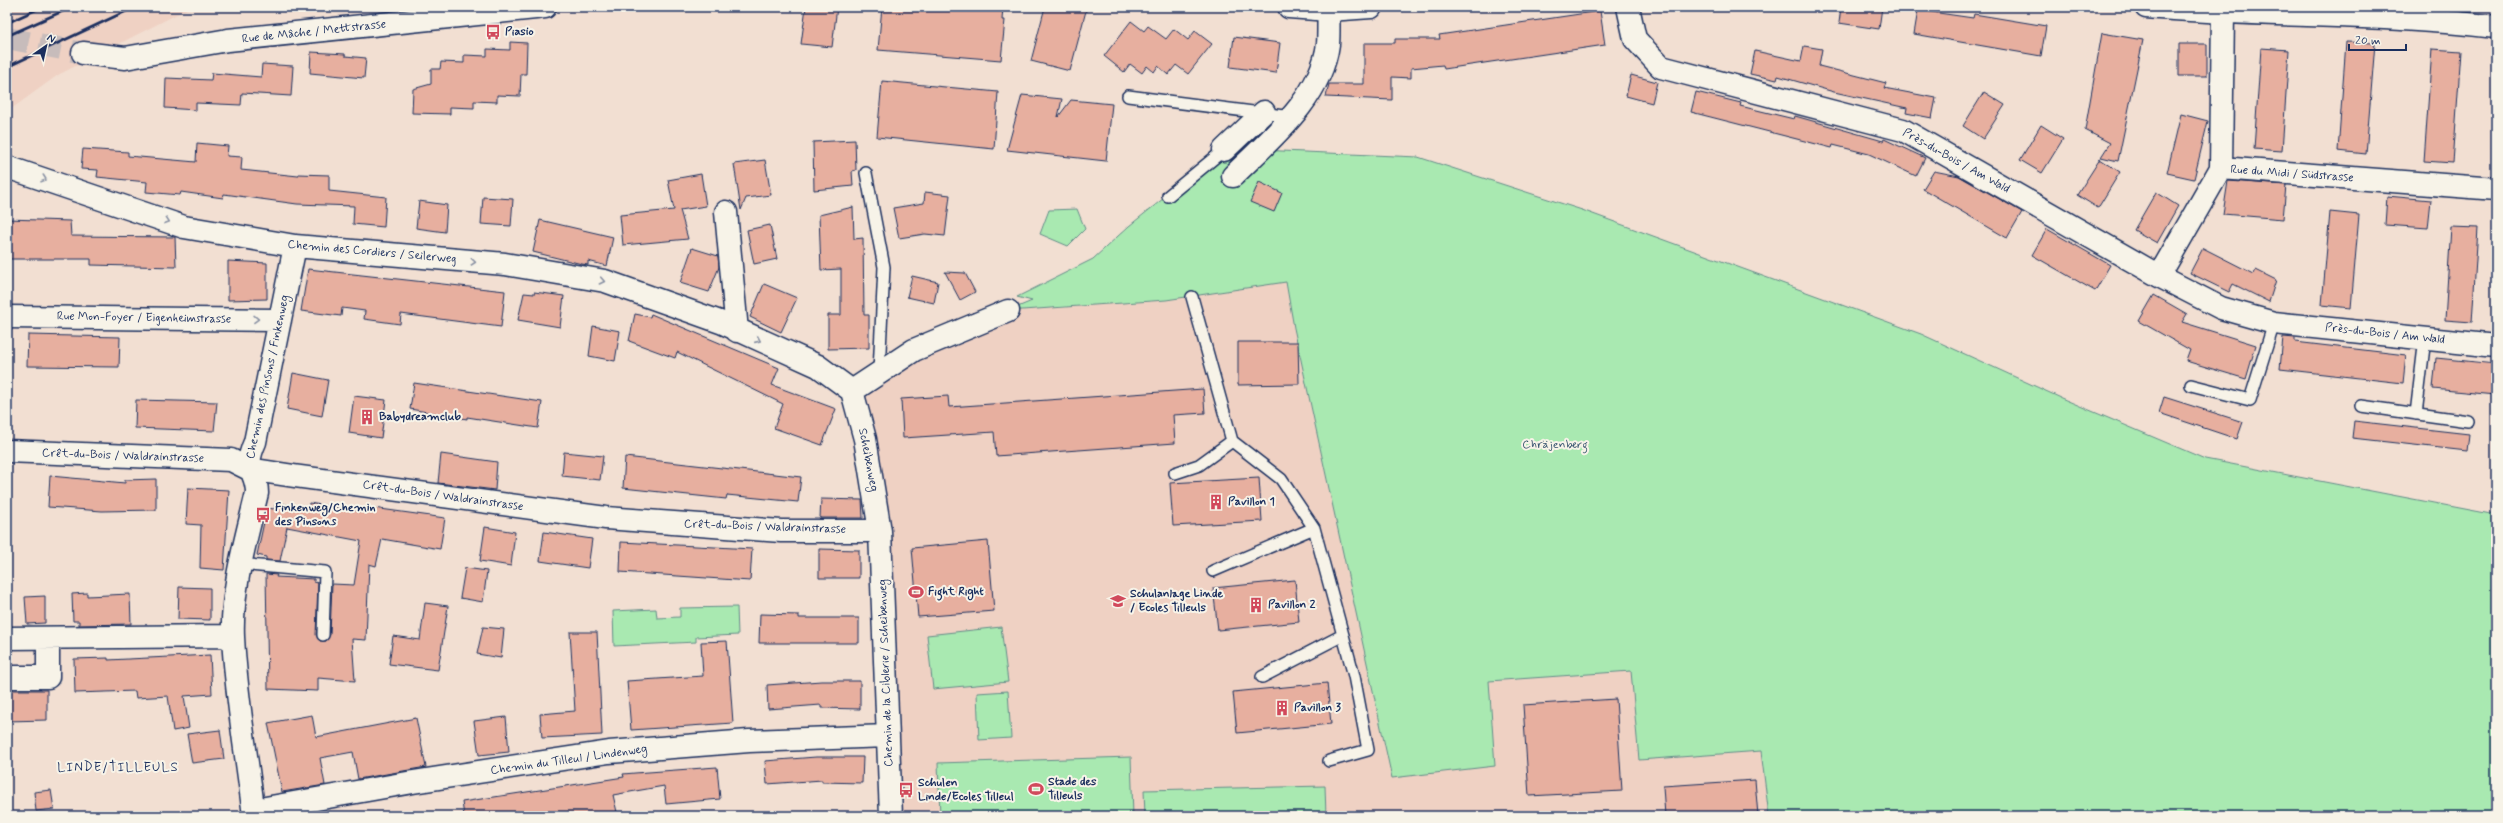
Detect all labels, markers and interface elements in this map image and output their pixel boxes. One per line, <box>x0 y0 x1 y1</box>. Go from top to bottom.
street label: Rue de Mâche / Mettstrasse <box>241 16 387 48</box>
bus stop icon: Piasio <box>484 23 502 41</box>
place label: Piasio <box>505 24 534 40</box>
north arrow <box>26 26 66 66</box>
scale bar <box>2349 26 2406 52</box>
text: N <box>44 31 58 46</box>
text: 20 m <box>2355 33 2381 49</box>
street label: Près-du-Bois / Am Wald <box>1899 125 2013 197</box>
street label: Rue du Midi / Südstrasse <box>2230 162 2354 186</box>
one-way arrow <box>40 174 47 183</box>
one-way arrow <box>163 217 170 225</box>
street label: Chemin des Cordiers / Seilerweg <box>287 237 457 267</box>
one-way arrow <box>470 257 476 266</box>
one-way arrow <box>599 276 605 284</box>
street label: Chemin des Pinsons / Finkenweg <box>243 293 293 461</box>
street label: Rue Mon-Foyer / Eigenheimstrasse <box>57 308 231 328</box>
one-way arrow <box>253 315 259 323</box>
street label: Près-du-Bois / Am Wald <box>2324 320 2446 348</box>
one-way arrow <box>754 335 762 343</box>
building icon: Babydreamclub <box>358 408 376 426</box>
place label: Babydreamclub <box>379 409 462 425</box>
street label: Scheibenweg <box>854 427 882 493</box>
park label: Chräjenberg <box>1522 437 1588 454</box>
street label: Crêt-du-Bois / Waldrainstrasse <box>42 445 204 467</box>
street label: Crêt-du-Bois / Waldrainstrasse <box>362 477 524 515</box>
building icon: Pavillon 1 <box>1207 493 1225 511</box>
place label: Pavillon 1 <box>1228 494 1275 510</box>
place label: Finkenweg/Chemin des Pinsons <box>275 500 376 530</box>
bus stop icon: Finkenweg/Chemin des Pinsons <box>254 506 272 524</box>
street label: Crêt-du-Bois / Waldrainstrasse <box>684 516 846 538</box>
street label: Chemin de la Ciblerie / Scheibenweg <box>875 579 897 767</box>
sports icon: Fight Right <box>907 583 925 601</box>
place label: Fight Right <box>928 584 984 601</box>
place label: Schulanlage Linde / Ecoles Tilleuls <box>1130 586 1224 616</box>
school or university icon: Schulanlage Linde / Ecoles Tilleuls <box>1109 592 1127 610</box>
building icon: Pavillon 2 <box>1247 596 1265 614</box>
place label: Pavillon 2 <box>1268 597 1316 613</box>
building icon: Pavillon 3 <box>1273 699 1291 717</box>
place label: Pavillon 3 <box>1294 700 1342 716</box>
street label: Chemin du Tilleul / Lindenweg <box>490 741 648 779</box>
district label: LINDE/TILLEULS <box>57 759 179 776</box>
place label: Stade des Tilleuls <box>1048 774 1097 804</box>
place label: Schulen Linde/Ecoles Tilleul <box>918 775 1014 805</box>
sports icon: Stade des Tilleuls <box>1027 780 1045 798</box>
bus stop icon: Schulen Linde/Ecoles Tilleul <box>897 781 915 799</box>

